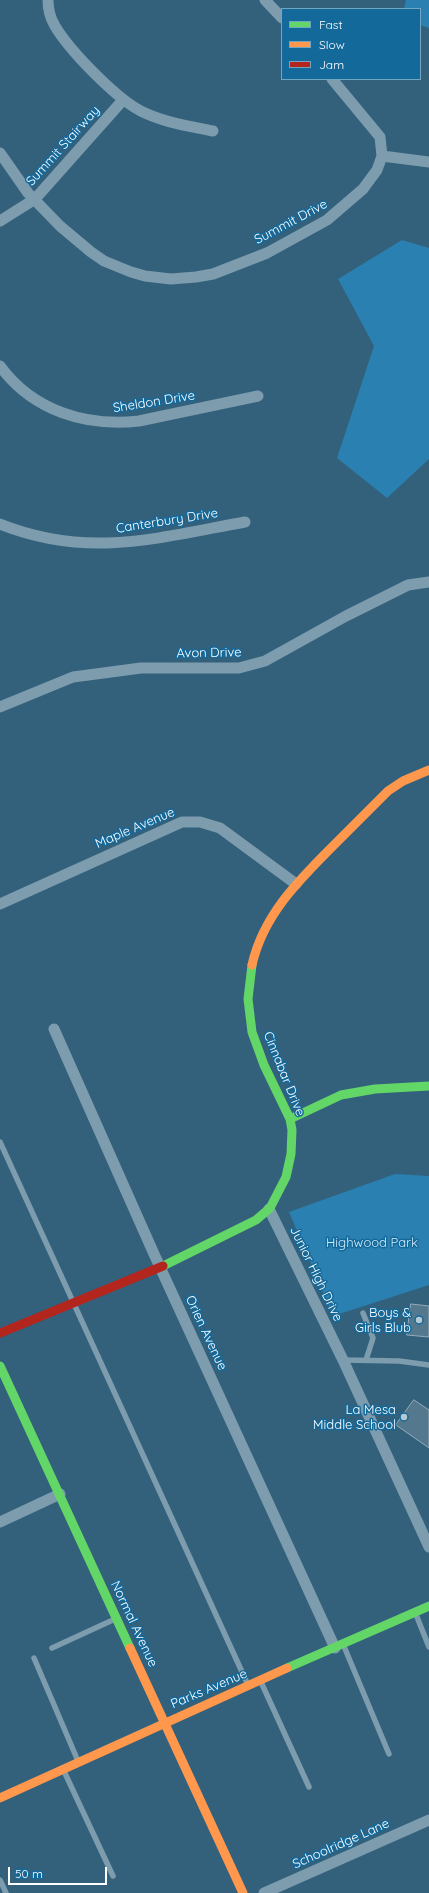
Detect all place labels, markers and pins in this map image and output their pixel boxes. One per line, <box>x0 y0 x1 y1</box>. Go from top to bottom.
place label: Boys & Girls Blub <box>355 1305 411 1336</box>
marker: Boys & Girls Blub <box>414 1315 424 1325</box>
place label: La Mesa Middle School <box>313 1402 396 1433</box>
marker: La Mesa Middle School <box>399 1412 409 1422</box>

